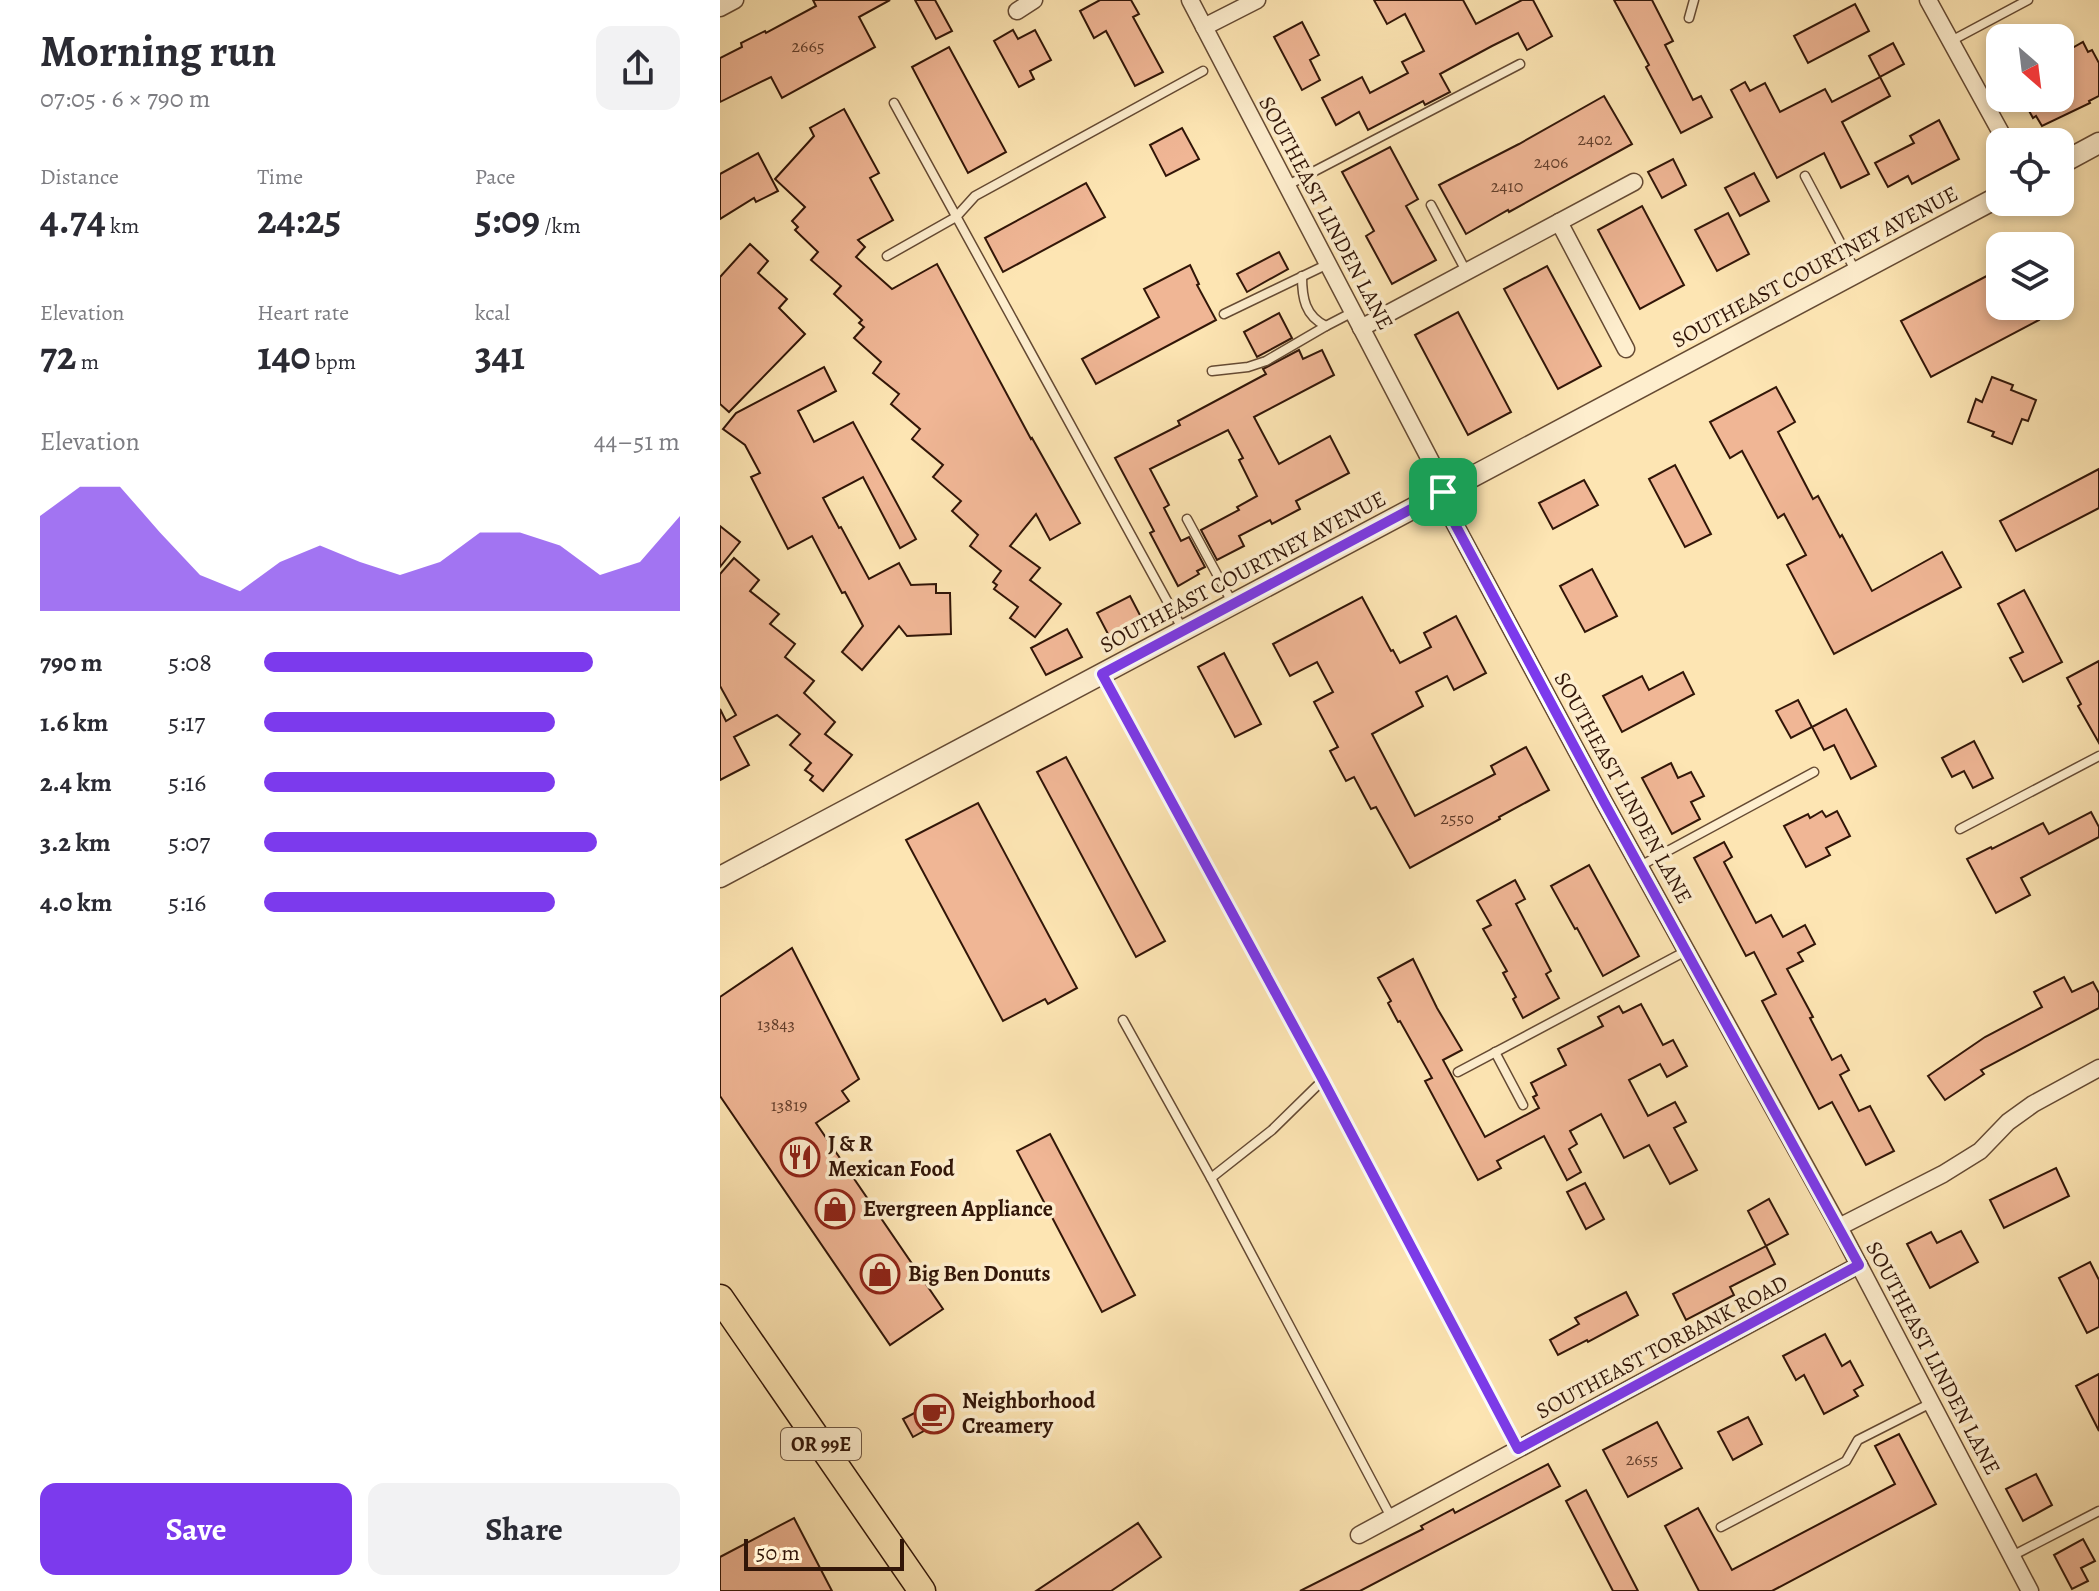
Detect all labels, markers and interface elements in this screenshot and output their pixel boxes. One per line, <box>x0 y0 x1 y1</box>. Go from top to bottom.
text: Morning run <box>40 21 276 81</box>
north arrow <box>1986 24 2074 112</box>
map controls <box>1986 24 2074 320</box>
button: share <box>596 26 680 110</box>
house number: 2665 <box>792 34 824 58</box>
text: 07:05 · 6 × 790 m <box>40 81 210 116</box>
street label: SOUTHEAST LINDEN LANE <box>1252 91 1400 335</box>
house number: 2402 <box>1578 127 1613 151</box>
button: locate <box>1986 128 2074 216</box>
house number: 2406 <box>1534 150 1568 174</box>
text: Distance <box>40 162 119 192</box>
text: Time <box>257 162 303 192</box>
text: Pace <box>475 162 515 192</box>
house number: 2410 <box>1491 174 1523 198</box>
street label: SOUTHEAST COURTNEY AVENUE <box>1667 179 1963 355</box>
text: 4.74 <box>40 192 106 247</box>
text: 24:25 <box>257 192 341 247</box>
text: 5:09 <box>475 192 540 247</box>
text: km <box>106 211 139 241</box>
text: /km <box>540 211 581 241</box>
button: layers <box>1986 232 2074 320</box>
text: Elevation <box>40 298 124 328</box>
text: Heart rate <box>257 298 349 328</box>
text: kcal <box>475 298 510 328</box>
text: 72 <box>40 328 76 383</box>
text: 140 <box>257 328 311 383</box>
text: 341 <box>475 328 525 383</box>
text: m <box>76 347 99 377</box>
text: bpm <box>311 347 356 377</box>
text: Elevation <box>40 424 140 459</box>
text: 44–51 m <box>594 424 680 459</box>
pin <box>1409 458 1477 526</box>
icon: arrive <box>1421 470 1465 514</box>
street label: SOUTHEAST COURTNEY AVENUE <box>1095 484 1391 660</box>
text: 790 m <box>40 645 103 680</box>
text: 5:08 <box>168 645 212 680</box>
street label: SOUTHEAST LINDEN LANE <box>1547 667 1699 909</box>
text: 1.6 km <box>40 705 108 740</box>
text: 5:17 <box>168 705 205 740</box>
text: 2.4 km <box>40 765 112 800</box>
text: 5:16 <box>168 765 206 800</box>
house number: 2550 <box>1440 806 1474 830</box>
text: 3.2 km <box>40 825 111 860</box>
text: 5:07 <box>168 825 210 860</box>
text: 4.0 km <box>40 885 112 920</box>
text: 5:16 <box>168 885 206 920</box>
house number: 13843 <box>757 1012 795 1036</box>
house number: 13819 <box>771 1093 807 1117</box>
place label: J & R Mexican Food <box>828 1129 955 1184</box>
restaurant icon: J & R Mexican Food <box>779 1136 821 1178</box>
shop icon: Evergreen Appliance <box>814 1188 856 1230</box>
place label: Evergreen Appliance <box>863 1194 1053 1224</box>
street label: SOUTHEAST LINDEN LANE <box>1859 1236 2007 1480</box>
shop icon: Big Ben Donuts <box>859 1253 901 1295</box>
place label: Big Ben Donuts <box>908 1259 1050 1289</box>
street label: SOUTHEAST TORBANK ROAD <box>1531 1268 1793 1426</box>
place label: Neighborhood Creamery <box>962 1386 1095 1441</box>
cafe icon: Neighborhood Creamery <box>913 1393 955 1435</box>
road number: OR 99E <box>781 1428 861 1460</box>
house number: 2655 <box>1626 1447 1658 1471</box>
button: Save <box>40 1483 352 1575</box>
button: Share <box>368 1483 680 1575</box>
scale bar <box>744 1535 904 1571</box>
text: 50 m <box>756 1538 800 1568</box>

